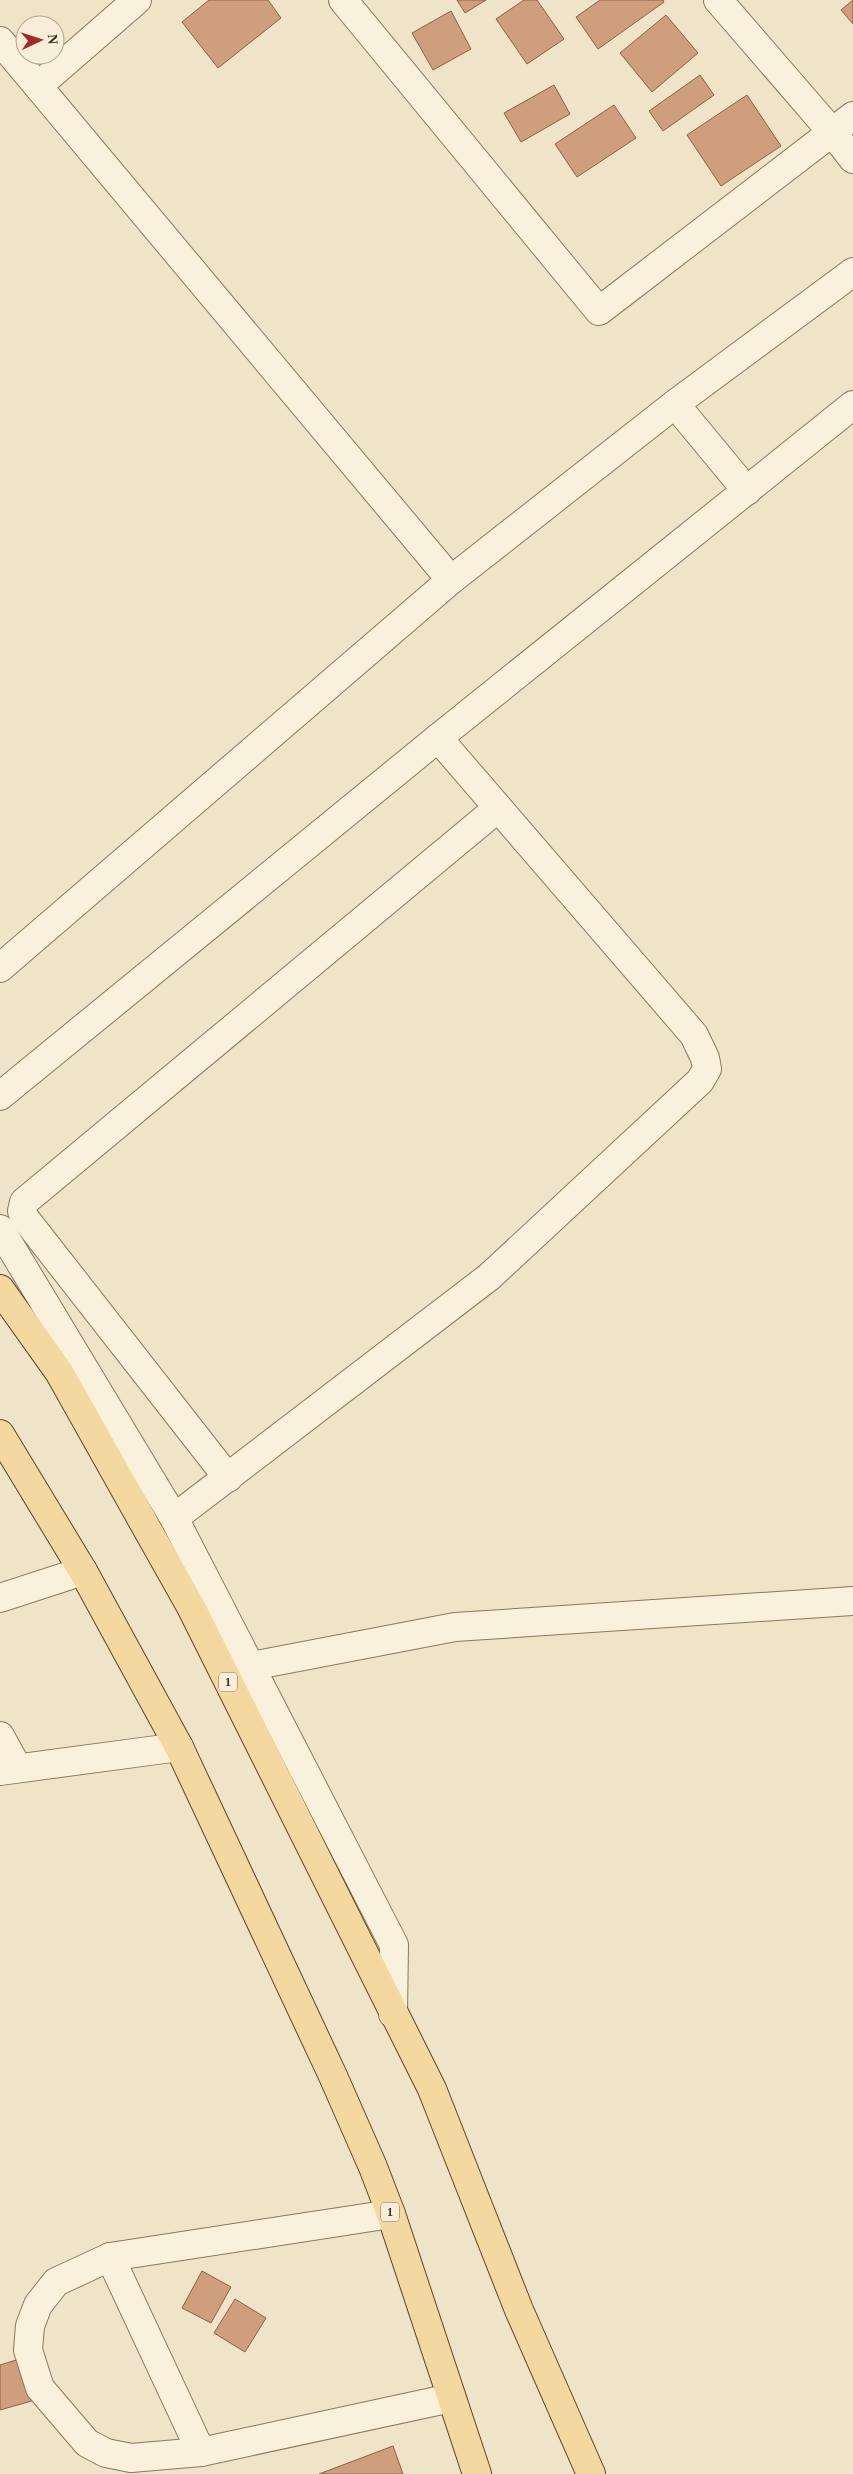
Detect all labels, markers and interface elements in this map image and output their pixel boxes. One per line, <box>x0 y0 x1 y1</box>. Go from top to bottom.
north arrow <box>15 15 65 65</box>
text: N <box>45 34 60 45</box>
road number: 1 <box>219 1672 237 1691</box>
road number: 1 <box>381 2202 399 2222</box>

